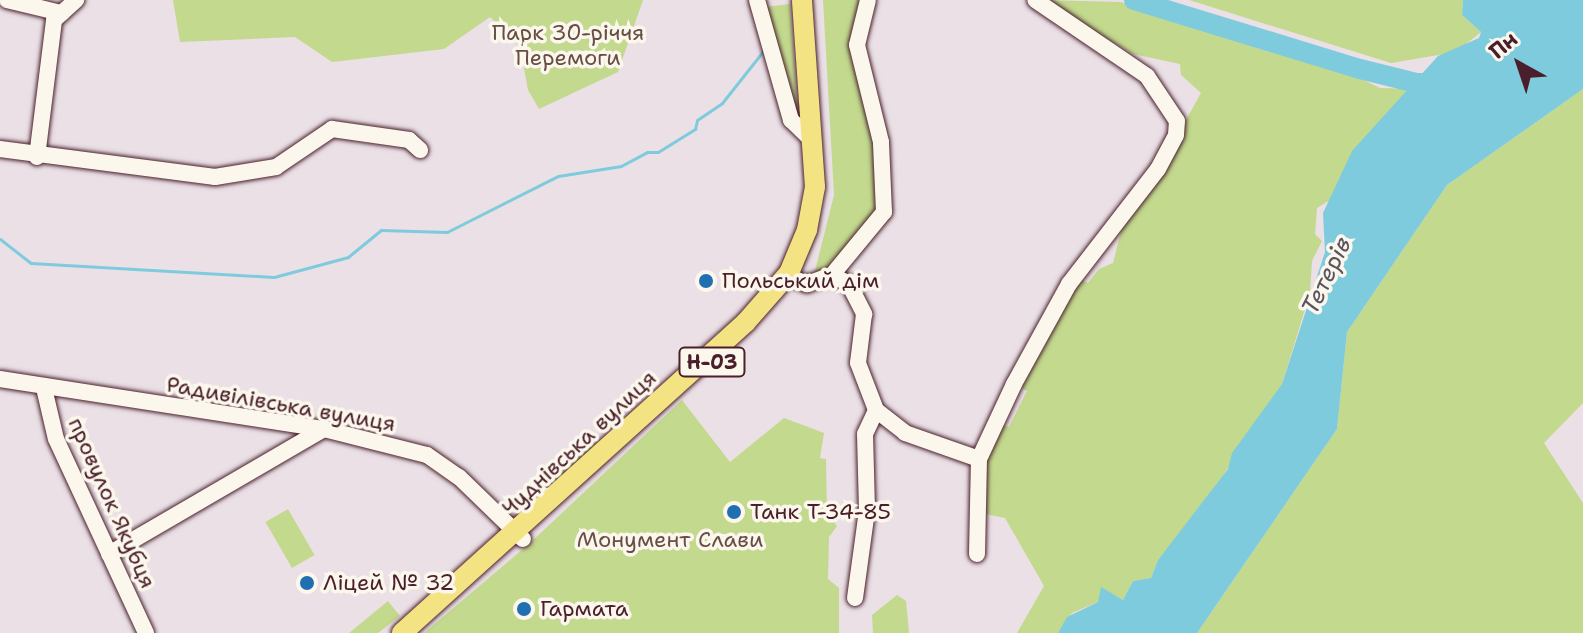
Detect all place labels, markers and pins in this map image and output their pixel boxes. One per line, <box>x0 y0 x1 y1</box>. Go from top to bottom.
place label: Польський дім <box>722 268 879 294</box>
marker: Польський дім <box>697 272 715 290</box>
place label: Танк Т-34-85 <box>750 499 891 525</box>
marker: Танк Т-34-85 <box>725 503 743 521</box>
place label: Ліцей № 32 <box>323 570 454 596</box>
marker: Ліцей № 32 <box>298 574 316 592</box>
place label: Гармата <box>540 596 628 622</box>
marker: Гармата <box>515 600 533 618</box>

